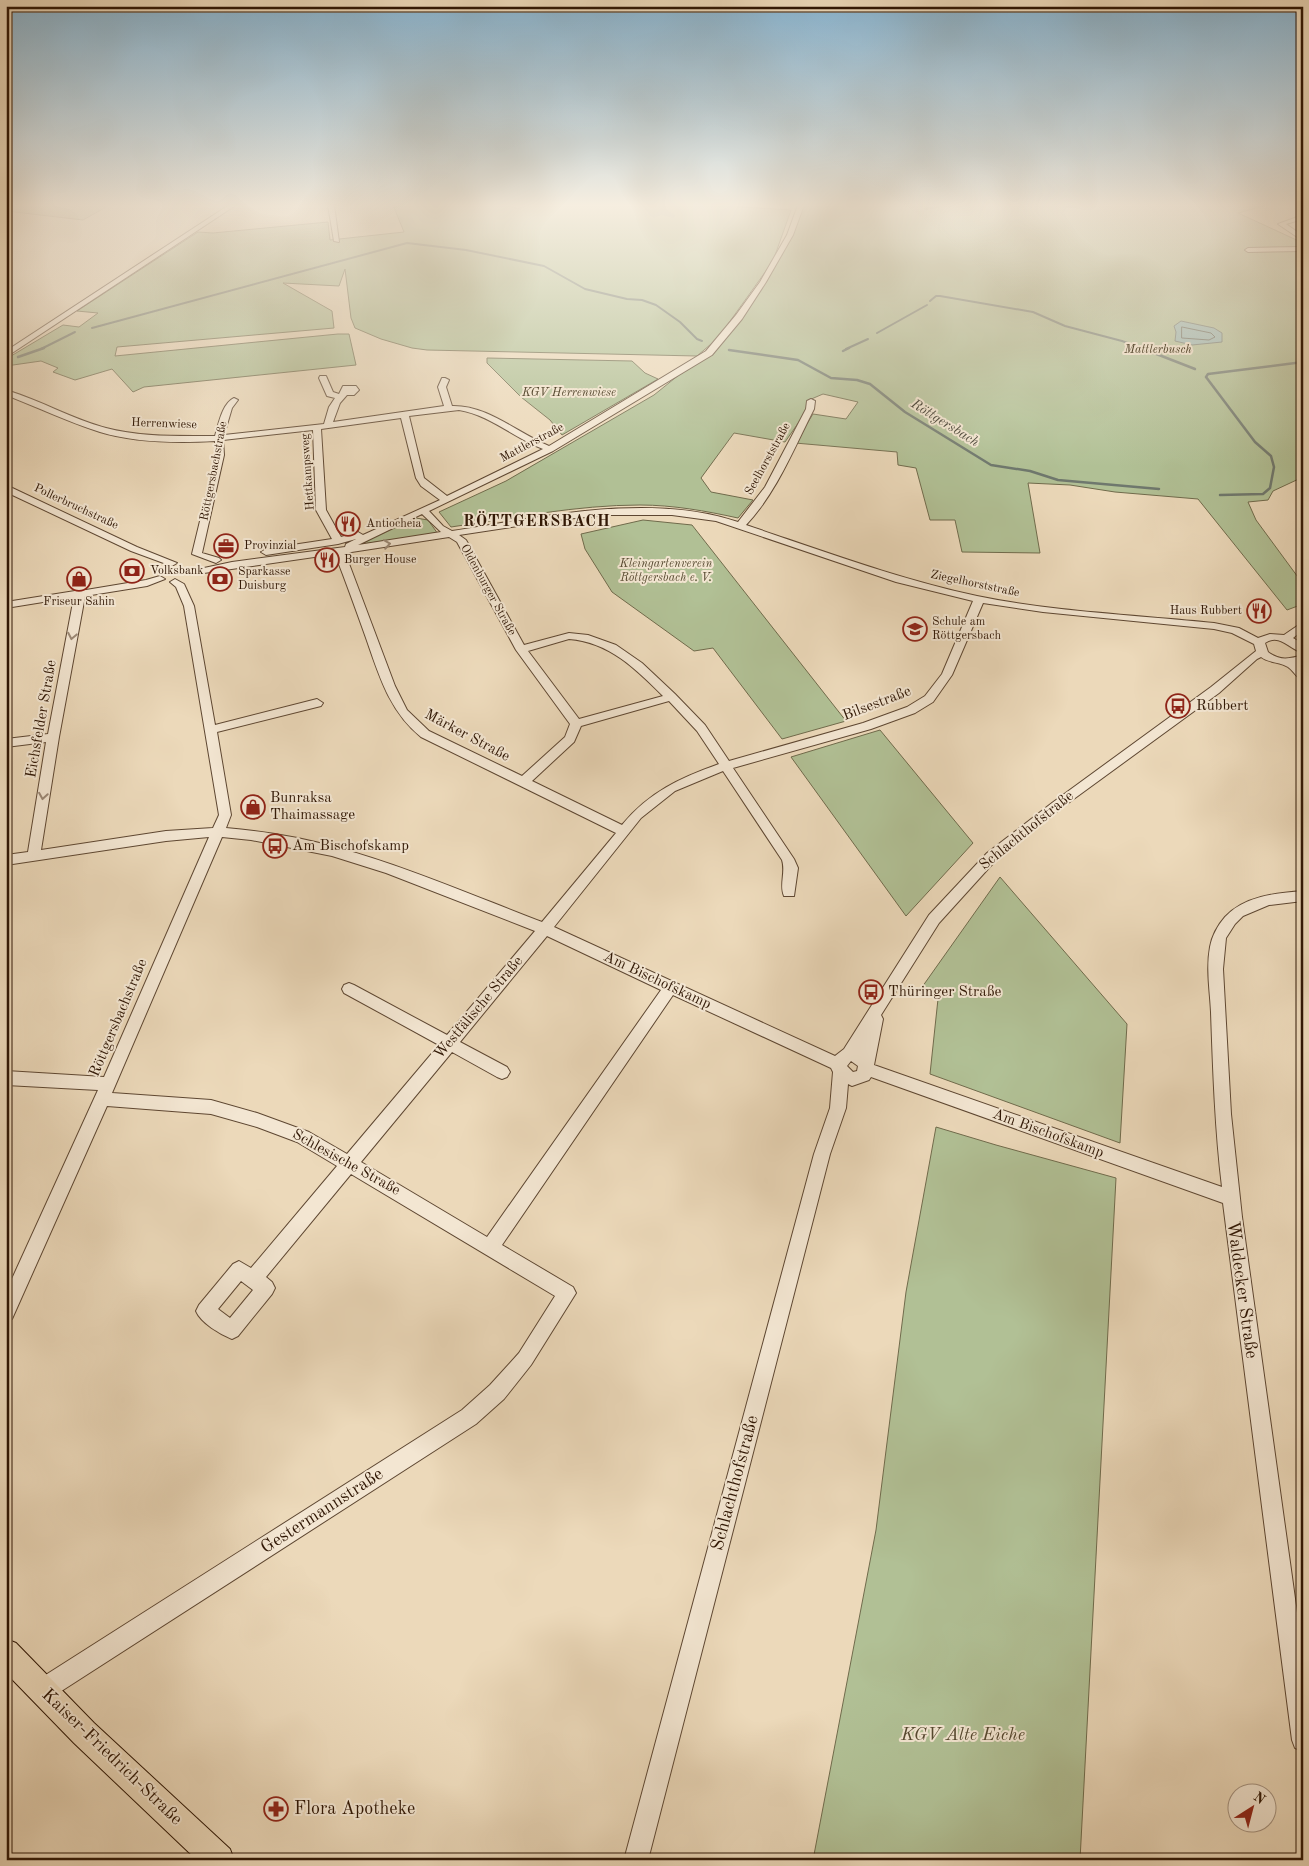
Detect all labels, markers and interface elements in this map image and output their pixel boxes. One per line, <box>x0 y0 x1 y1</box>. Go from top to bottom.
park label: Mattlerbusch <box>1123 344 1192 356</box>
park label: KGV Herrenwiese <box>521 387 616 399</box>
water label: Röttgersbach <box>907 396 981 450</box>
street label: Herrenwiese <box>131 417 197 431</box>
street label: Röttgersbachstraße <box>198 420 230 522</box>
street label: Seelhorststraße <box>743 420 793 497</box>
street label: Mattlerstraße <box>498 421 566 465</box>
street label: Hettkampsweg <box>299 433 317 511</box>
street label: Pollerbruchstraße <box>32 482 121 532</box>
restaurant icon: Antiocheia <box>335 511 361 537</box>
district label: RÖTTGERSBACH <box>463 511 611 530</box>
place label: Antiocheia <box>366 518 422 530</box>
office icon: Provinzial <box>213 533 239 559</box>
one-way arrow <box>383 539 392 549</box>
place label: Provinzial <box>244 540 296 552</box>
street label: Oldenburger Straße <box>458 542 518 638</box>
restaurant icon: Burger House <box>314 547 340 573</box>
place label: Burger House <box>344 554 417 566</box>
bank icon: Volksbank <box>119 558 145 584</box>
park label: Kleingartenverein Röttgersbach e. V. <box>619 558 713 584</box>
place label: Volksbank <box>150 565 204 577</box>
shop icon: Friseur Sahin <box>66 566 92 592</box>
bank icon: Sparkasse Duisburg <box>207 566 233 592</box>
place label: Sparkasse Duisburg <box>238 566 291 592</box>
street label: Ziegelhorststraße <box>929 569 1021 599</box>
place label: Friseur Sahin <box>43 596 115 608</box>
restaurant icon: Haus Rubbert <box>1246 598 1272 624</box>
place label: Haus Rubbert <box>1170 605 1242 617</box>
school or university icon: Schule am Röttgersbach <box>902 616 928 642</box>
place label: Schule am Röttgersbach <box>932 616 1001 642</box>
one-way arrow <box>68 631 78 640</box>
street label: Eichsfelder Straße <box>24 659 60 779</box>
street label: Bilsestraße <box>841 684 913 724</box>
bus stop icon: Rubbert <box>1165 693 1191 719</box>
place label: Rubbert <box>1196 699 1248 714</box>
street label: Märker Straße <box>422 707 512 765</box>
street label: Schlachthofstraße <box>977 789 1077 873</box>
one-way arrow <box>39 791 49 800</box>
place label: Bunraksa Thaimassage <box>270 791 355 823</box>
shop icon: Bunraksa Thaimassage <box>240 794 266 820</box>
bus stop icon: Am Bischofskamp <box>262 833 288 859</box>
place label: Am Bischofskamp <box>292 839 409 854</box>
street label: Am Bischofskamp <box>601 949 713 1013</box>
street label: Westfälische Straße <box>432 954 526 1062</box>
street label: Röttgersbachstraße <box>87 957 151 1079</box>
bus stop icon: Thüringer Straße <box>858 979 884 1005</box>
place label: Thüringer Straße <box>888 985 1002 1000</box>
street label: Am Bischofskamp <box>990 1107 1106 1161</box>
street label: Schlesische Straße <box>290 1127 403 1199</box>
street label: Waldecker Straße <box>1223 1220 1261 1360</box>
street label: Schlachthofstraße <box>708 1413 762 1553</box>
street label: Gestermannstraße <box>258 1465 386 1557</box>
street label: Kaiser-Friedrich-Straße <box>38 1685 186 1829</box>
park label: KGV Alte Eiche <box>900 1726 1025 1744</box>
north arrow <box>1226 1784 1276 1834</box>
text: N <box>1251 1789 1268 1807</box>
pharmacy icon: Flora Apotheke <box>263 1796 289 1822</box>
place label: Flora Apotheke <box>294 1800 415 1818</box>

